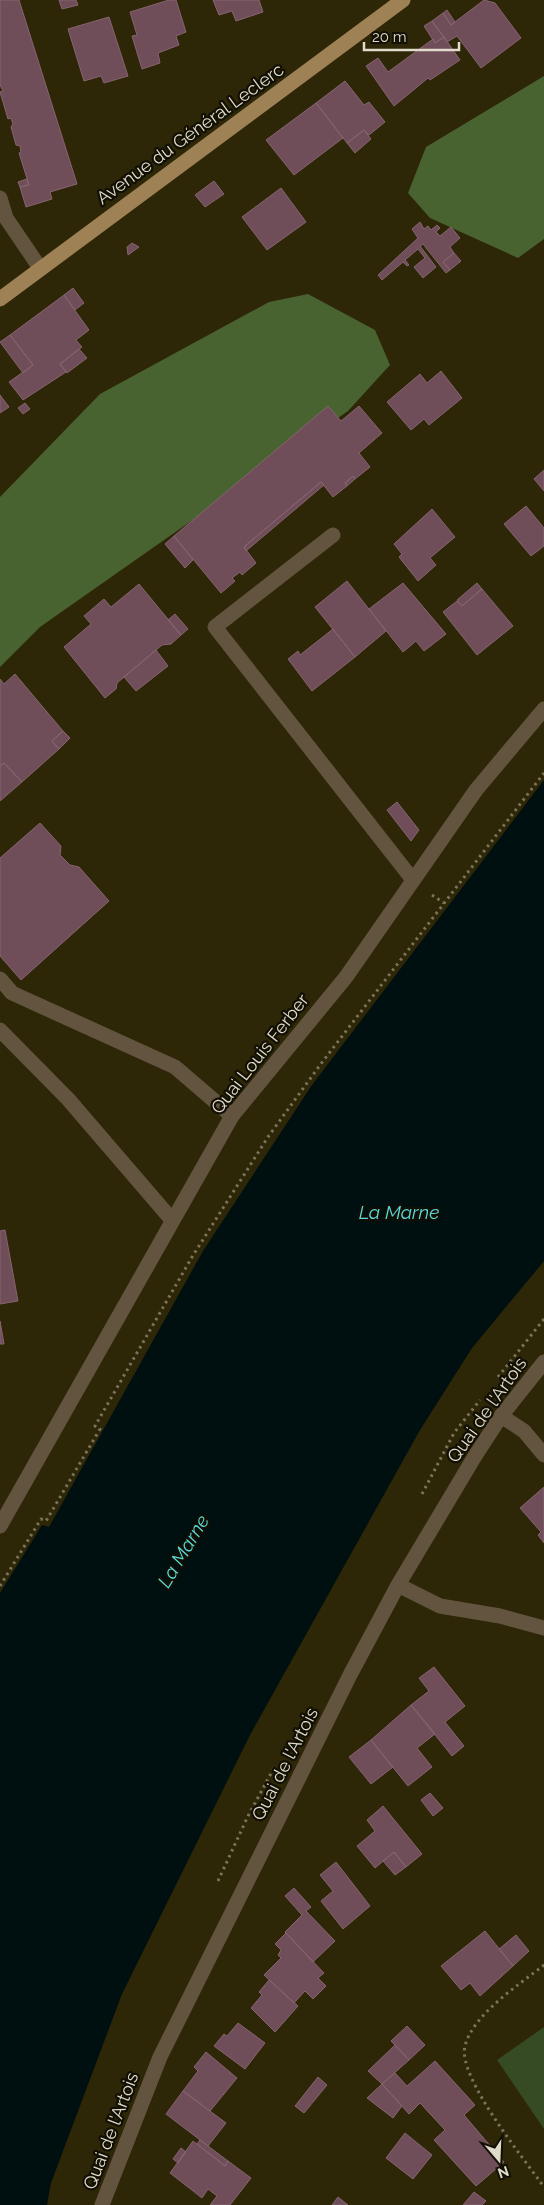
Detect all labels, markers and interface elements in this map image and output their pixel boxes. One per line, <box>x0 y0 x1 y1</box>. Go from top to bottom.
scale bar <box>364 20 459 52</box>
text: 20 m <box>372 28 407 46</box>
street label: Avenue du Général Leclerc <box>92 59 287 208</box>
street label: Quai Louis Ferber <box>206 989 313 1118</box>
water label: La Marne <box>359 1201 439 1223</box>
street label: Quai de l'Artois <box>443 1353 531 1466</box>
water label: La Marne <box>153 1511 213 1591</box>
street label: Quai de l'Artois <box>247 1704 322 1824</box>
street label: Quai de l'Artois <box>79 2069 143 2192</box>
north arrow <box>474 2135 524 2185</box>
text: N <box>496 2163 511 2182</box>

